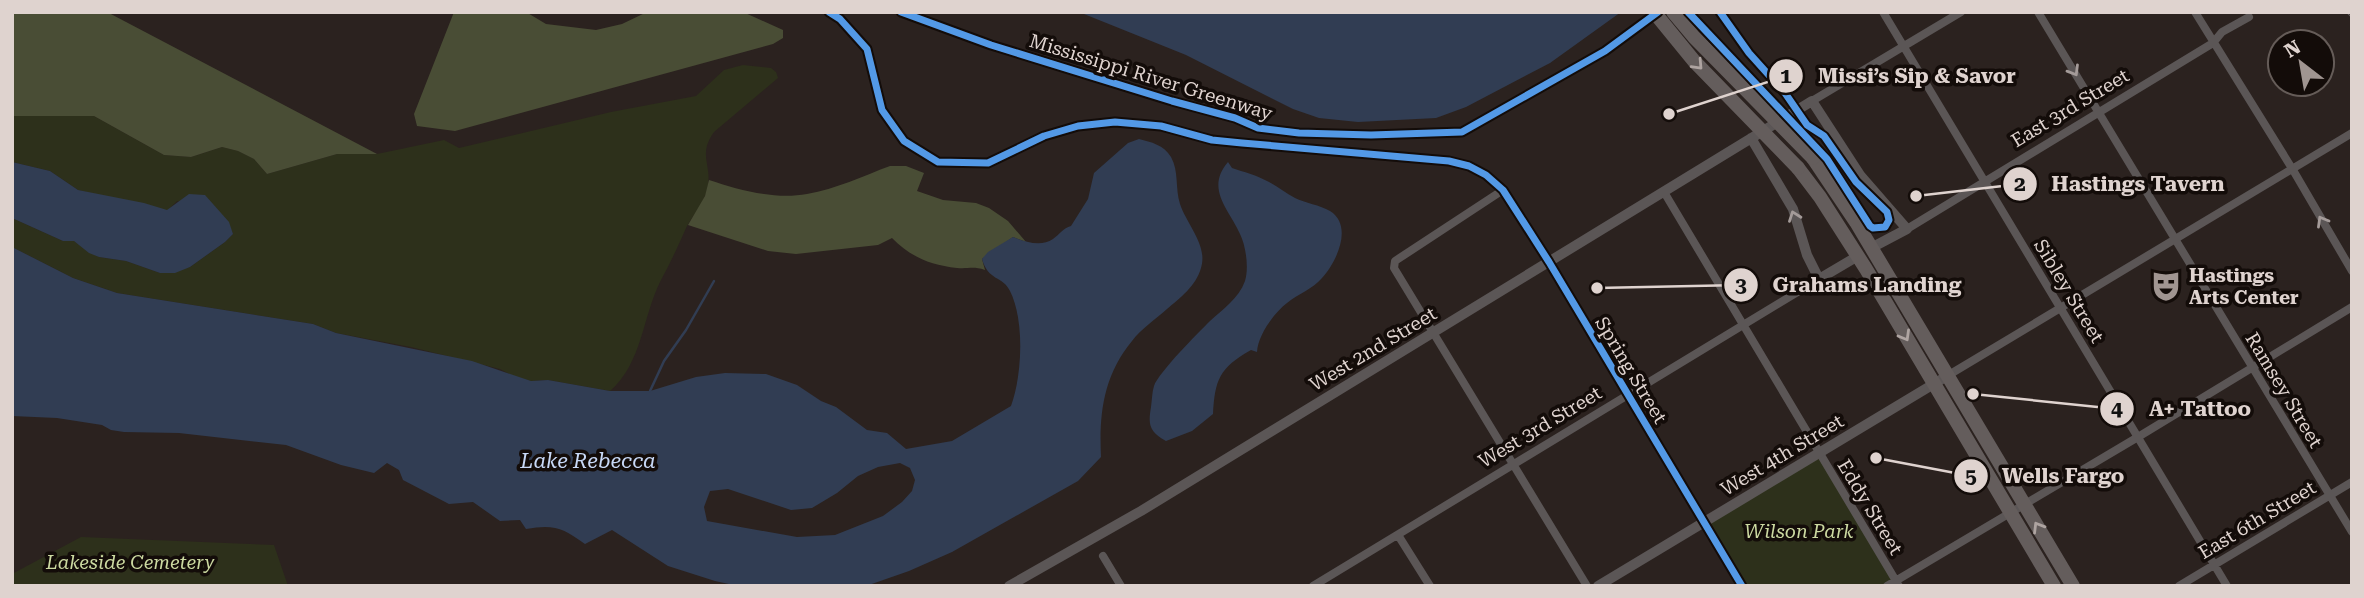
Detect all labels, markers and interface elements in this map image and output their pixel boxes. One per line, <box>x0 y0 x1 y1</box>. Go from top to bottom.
north arrow <box>2266 28 2336 98</box>
street label: Mississippi River Greenway <box>1027 29 1276 125</box>
text: N <box>2280 35 2305 62</box>
callout: Missi’s Sip & Savor <box>1769 55 2030 97</box>
one-way arrow <box>1689 57 1702 70</box>
one-way arrow <box>2065 63 2078 76</box>
text: 1 <box>1780 64 1792 88</box>
text: Missi’s Sip & Savor <box>1818 64 2016 88</box>
street label: East 3rd Street <box>2007 64 2133 152</box>
callout: Hastings Tavern <box>2002 163 2239 205</box>
text: 2 <box>2014 172 2026 196</box>
text: Hastings Tavern <box>2051 172 2225 196</box>
one-way arrow <box>1788 210 1802 222</box>
one-way arrow <box>2317 215 2330 228</box>
street label: Sibley Street <box>2029 235 2109 347</box>
callout: Grahams Landing <box>1724 264 1976 306</box>
place label: Hastings Arts Center <box>2189 264 2299 309</box>
theatre icon: Hastings Arts Center <box>2149 269 2183 303</box>
text: 3 <box>1735 273 1747 297</box>
text: Grahams Landing <box>1773 273 1961 297</box>
street label: West 2nd Street <box>1305 302 1441 396</box>
street label: Spring Street <box>1590 312 1672 428</box>
one-way arrow <box>1897 328 1910 341</box>
street label: Ramsey Street <box>2241 328 2327 452</box>
street label: West 3rd Street <box>1474 381 1606 473</box>
callout: A+ Tattoo <box>2100 388 2265 430</box>
text: 4 <box>2111 397 2123 421</box>
text: A+ Tattoo <box>2149 397 2251 421</box>
street label: West 4th Street <box>1716 409 1848 501</box>
water label: Lake Rebecca <box>519 449 656 473</box>
street label: Eddy Street <box>1833 455 1907 559</box>
callout: Wells Fargo <box>1953 455 2139 497</box>
text: 5 <box>1965 464 1977 488</box>
text: Wells Fargo <box>2002 464 2124 488</box>
street label: East 6th Street <box>2194 476 2320 564</box>
park label: Wilson Park <box>1744 520 1854 543</box>
one-way arrow <box>2033 522 2046 535</box>
park label: Lakeside Cemetery <box>45 551 214 574</box>

